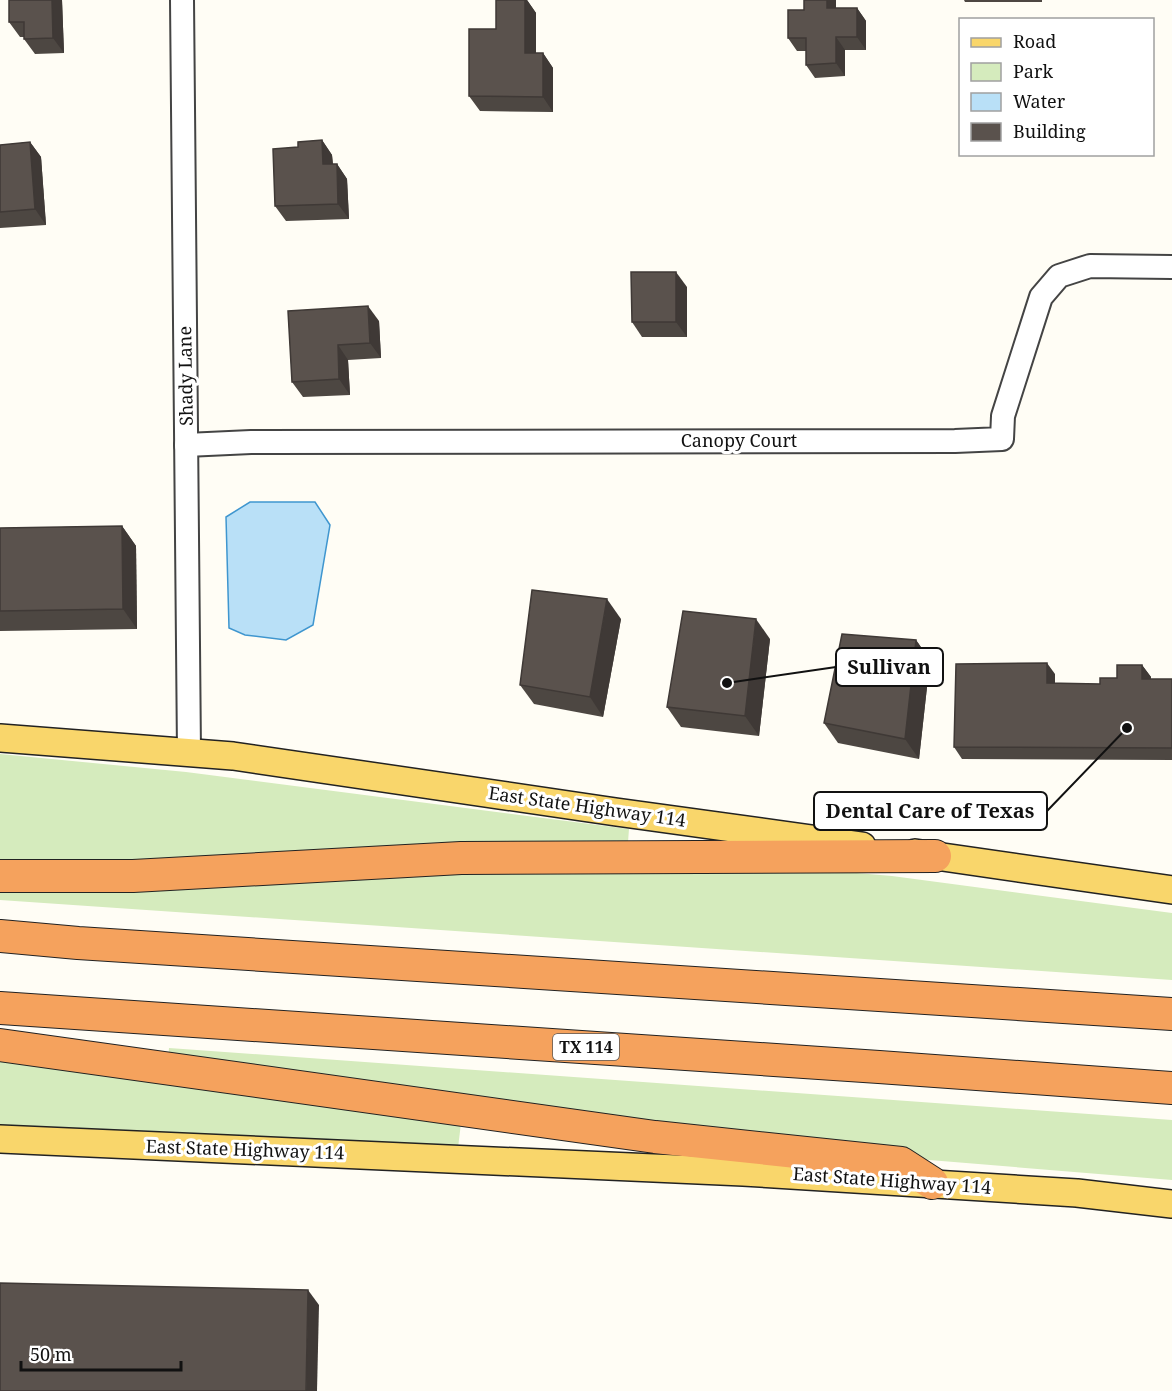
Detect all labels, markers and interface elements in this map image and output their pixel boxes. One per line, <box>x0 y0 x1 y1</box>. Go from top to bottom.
legend <box>959 18 1154 156</box>
text: Road <box>1013 29 1056 53</box>
text: Park <box>1013 59 1053 83</box>
text: Water <box>1013 89 1066 113</box>
text: Building <box>1013 119 1086 143</box>
street label: Shady Lane <box>172 326 198 426</box>
street label: Canopy Court <box>681 428 797 452</box>
callout: Sullivan <box>836 648 943 686</box>
text: Sullivan <box>847 653 931 680</box>
street label: East State Highway 114 <box>487 780 687 832</box>
callout: Dental Care of Texas <box>814 792 1047 830</box>
text: Dental Care of Texas <box>826 797 1034 824</box>
road number: TX 114 <box>553 1034 619 1060</box>
street label: East State Highway 114 <box>145 1134 345 1164</box>
street label: East State Highway 114 <box>792 1161 992 1199</box>
scale bar <box>21 1334 182 1372</box>
text: 50 m <box>30 1342 72 1366</box>

